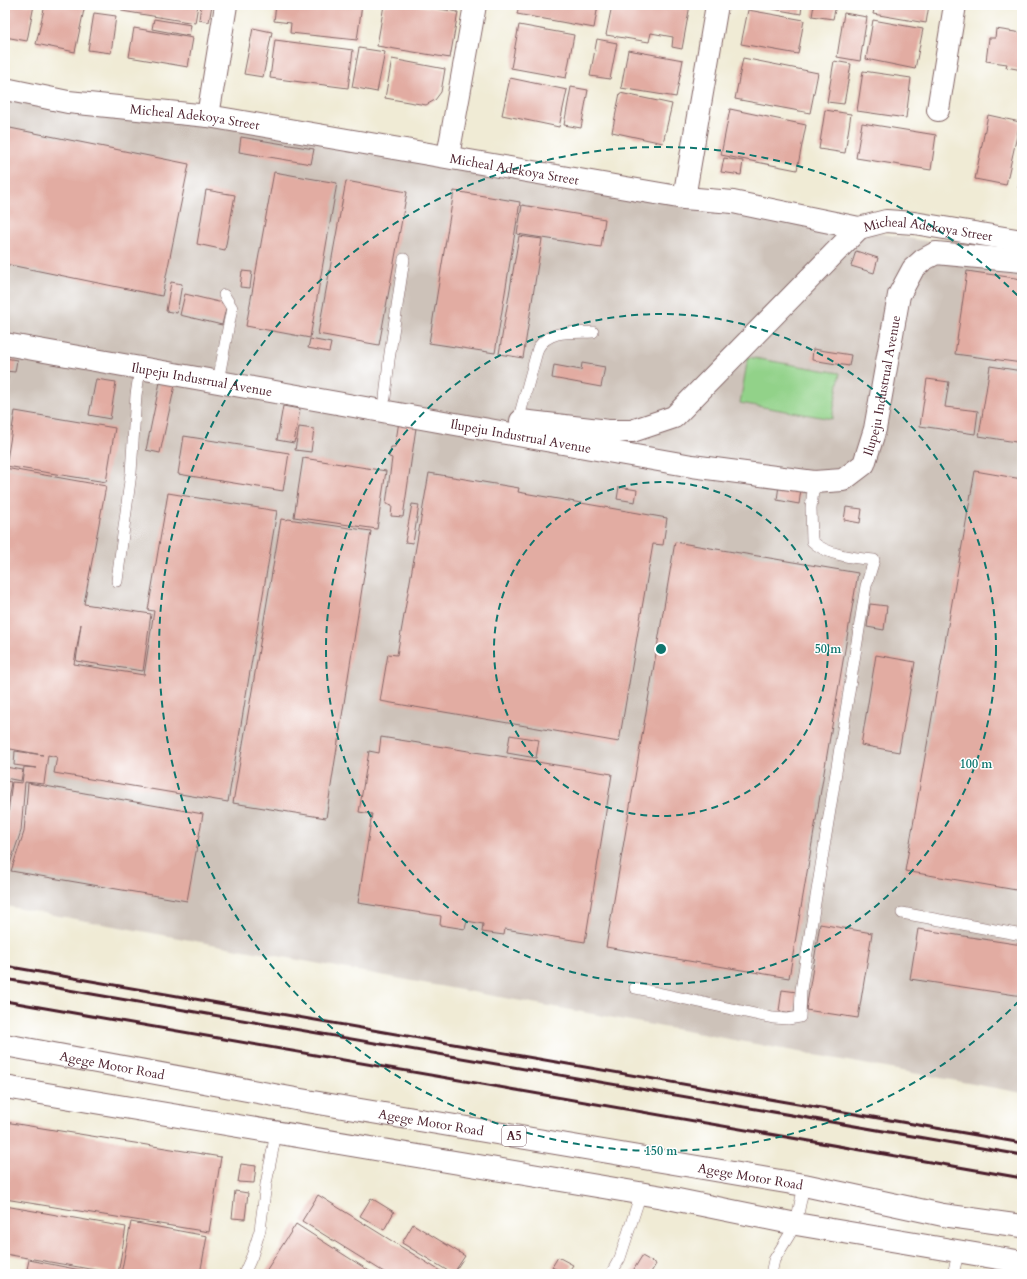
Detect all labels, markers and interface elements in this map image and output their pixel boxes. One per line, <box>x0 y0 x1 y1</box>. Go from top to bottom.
street label: Micheal Adekoya Street <box>129 100 261 135</box>
street label: Micheal Adekoya Street <box>448 150 580 190</box>
street label: Micheal Adekoya Street <box>862 213 994 246</box>
street label: Ilupeju Industrual Avenue <box>859 314 905 458</box>
street label: Ilupeju Industrual Avenue <box>130 359 274 401</box>
street label: Ilupeju Industrual Avenue <box>449 415 593 458</box>
text: 50 m <box>815 641 842 657</box>
centre of rings <box>654 642 668 656</box>
text: 100 m <box>960 756 993 772</box>
street label: Agege Motor Road <box>58 1047 166 1084</box>
street label: Agege Motor Road <box>377 1105 485 1141</box>
road number: A5 <box>502 1126 526 1146</box>
text: 150 m <box>645 1143 678 1159</box>
street label: Agege Motor Road <box>696 1159 804 1195</box>

